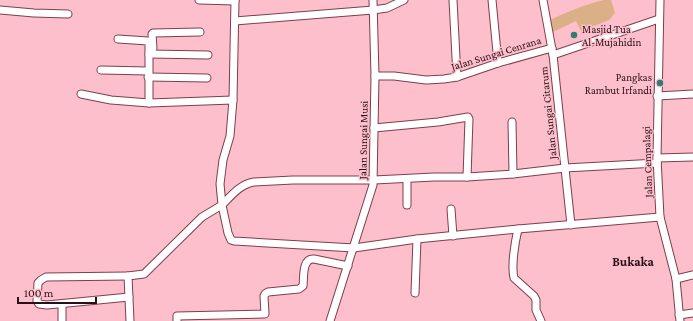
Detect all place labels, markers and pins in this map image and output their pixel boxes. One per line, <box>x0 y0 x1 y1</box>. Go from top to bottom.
place label: Masjid Tua Al-Mujahidin <box>582 23 641 49</box>
marker: Masjid Tua Al-Mujahidin <box>569 30 579 40</box>
place label: Pangkas Rambut Irfandi <box>585 71 652 96</box>
marker: Pangkas Rambut Irfandi <box>655 78 665 88</box>

